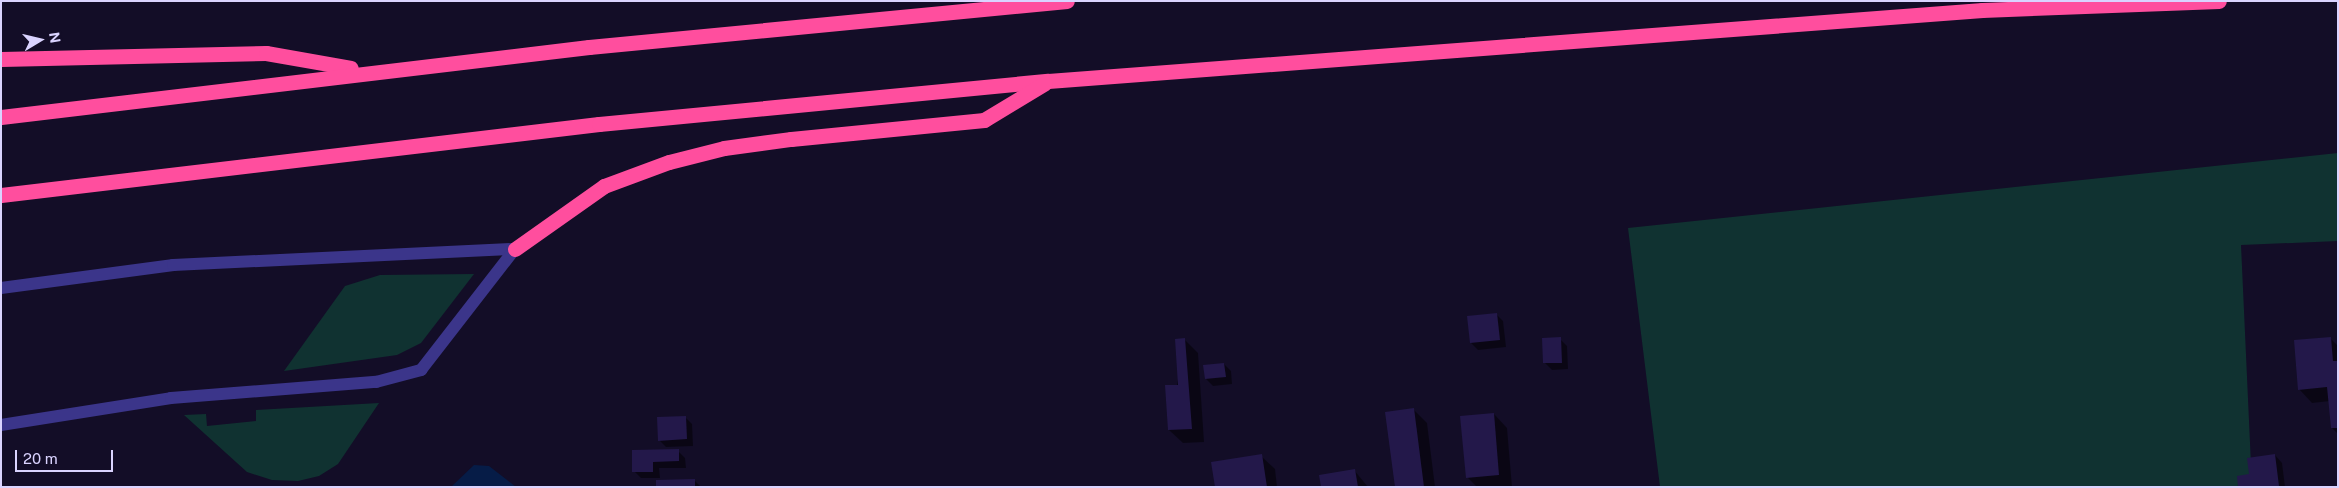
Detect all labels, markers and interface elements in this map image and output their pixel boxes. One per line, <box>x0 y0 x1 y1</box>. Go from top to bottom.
north arrow <box>15 15 65 65</box>
text: N <box>46 31 64 44</box>
scale bar <box>18 440 115 472</box>
text: 20 m <box>23 450 58 467</box>

